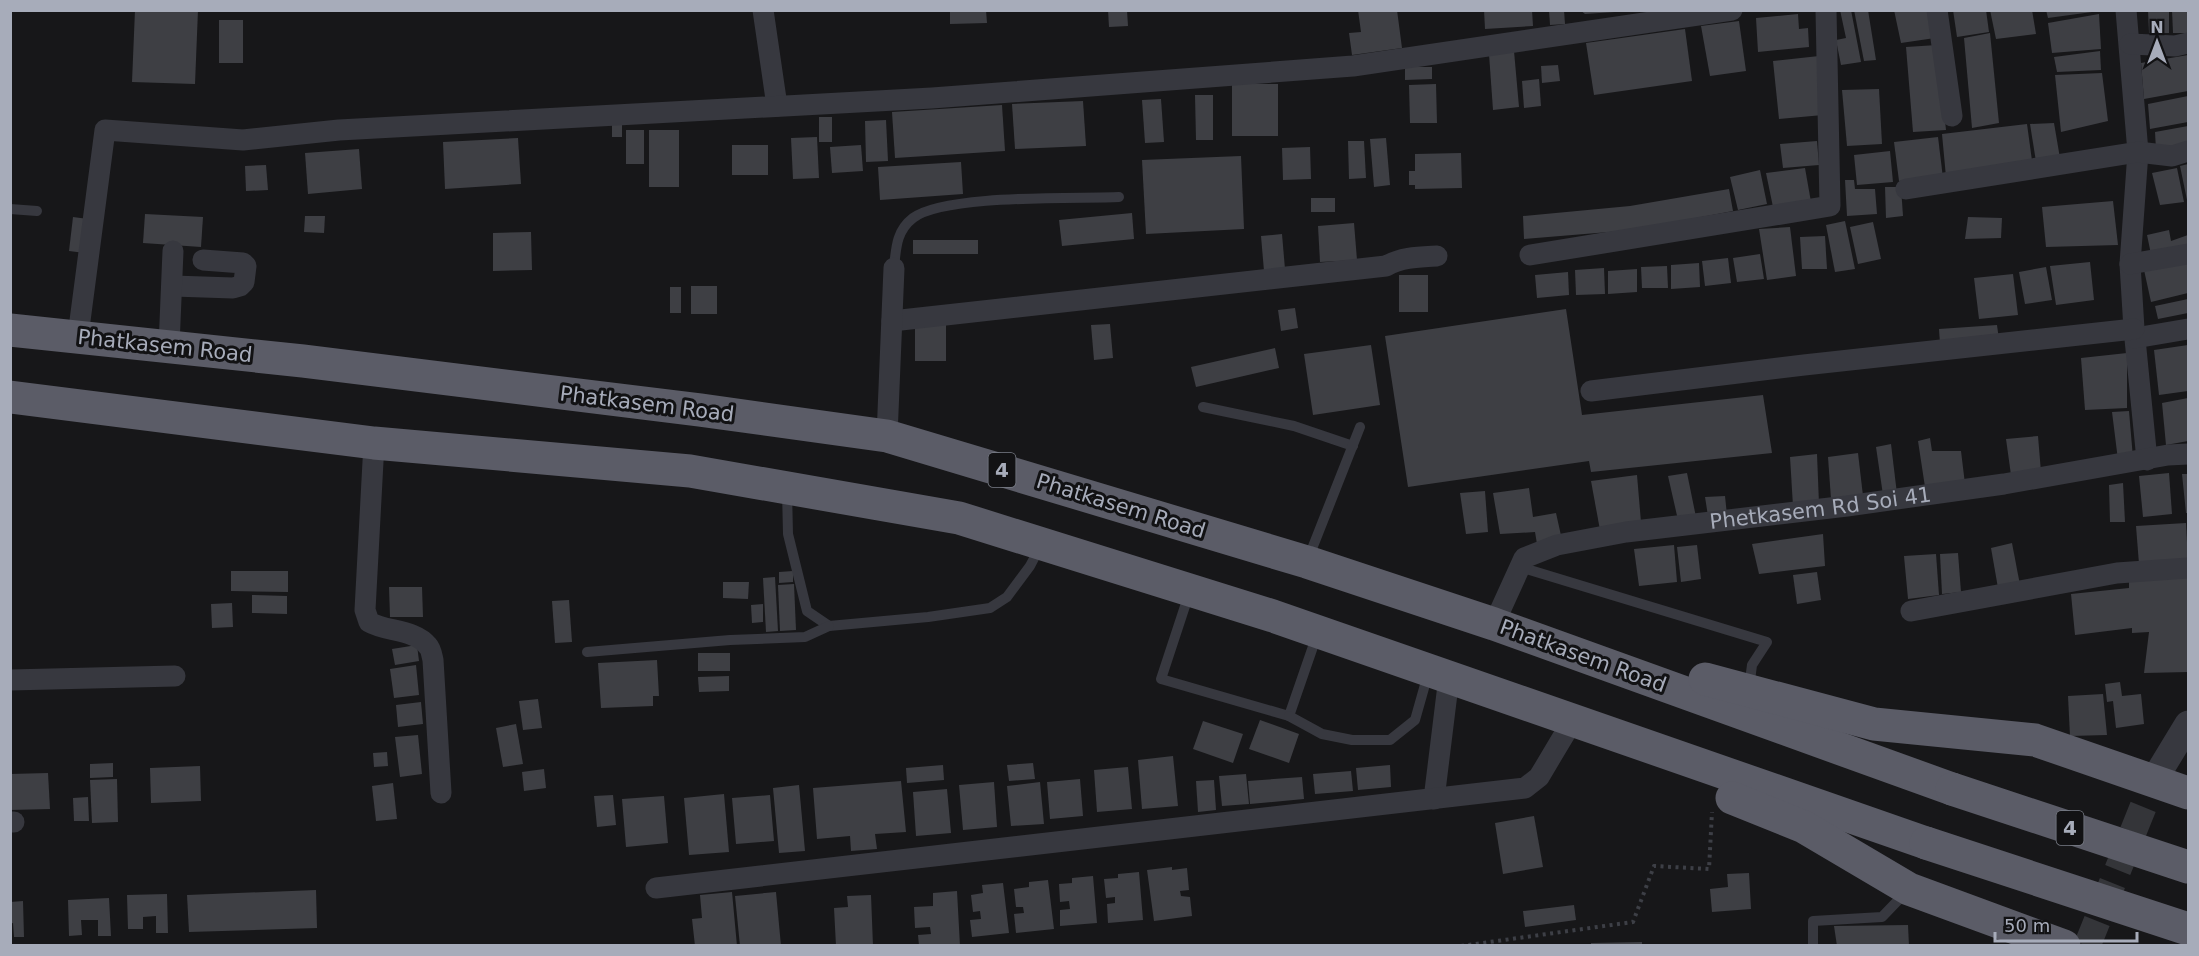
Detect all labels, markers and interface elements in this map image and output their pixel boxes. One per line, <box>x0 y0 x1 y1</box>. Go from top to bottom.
north arrow <box>2127 12 2187 72</box>
text: N <box>2150 18 2164 37</box>
street label: Phatkasem Road <box>77 325 253 367</box>
street label: Phatkasem Road <box>558 381 736 427</box>
road number: 4 <box>988 453 1016 487</box>
street label: Phatkasem Road <box>1034 469 1208 543</box>
street label: Phetkasem Rd Soi 41 <box>1708 482 1933 534</box>
street label: Phatkasem Road <box>1496 615 1670 697</box>
road number: 4 <box>2056 811 2084 845</box>
scale bar <box>1995 905 2138 943</box>
text: 50 m <box>2004 915 2050 936</box>

